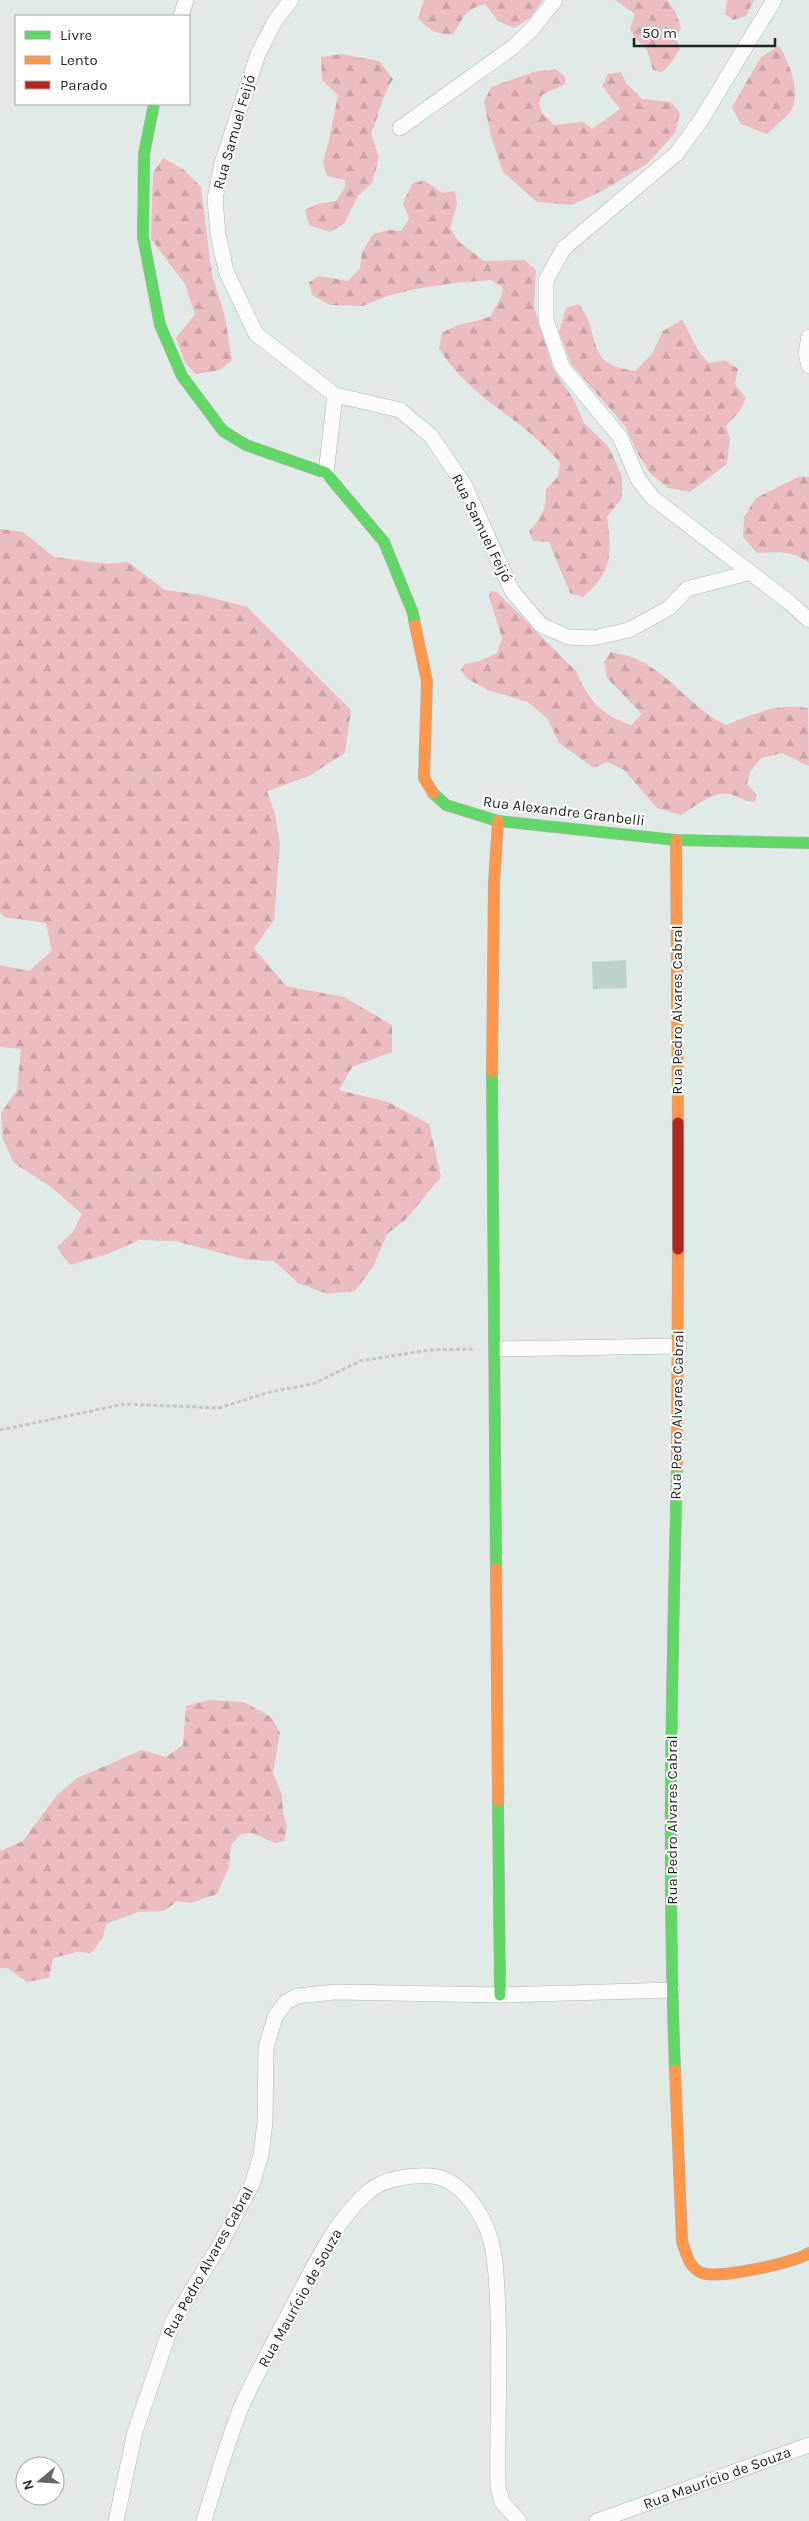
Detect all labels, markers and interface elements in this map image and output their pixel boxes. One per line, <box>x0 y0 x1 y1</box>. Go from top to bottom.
legend <box>15 15 190 105</box>
scale bar <box>634 15 775 47</box>
text: 50 m <box>642 24 677 42</box>
text: Livre <box>60 26 92 44</box>
text: Lento <box>60 51 98 69</box>
street label: Rua Samuel Feijó <box>209 73 259 191</box>
text: Parado <box>60 76 107 94</box>
street label: Rua Samuel Feijó <box>448 471 516 585</box>
street label: Rua Alexandre Granbelli <box>482 792 646 830</box>
street label: Rua Pedro Alvares Cabral <box>668 925 686 1095</box>
street label: Rua Pedro Alvares Cabral <box>667 1330 687 1500</box>
street label: Rua Pedro Alvares Cabral <box>663 1735 681 1905</box>
street label: Rua Pedro Alvares Cabral <box>159 2183 257 2341</box>
street label: Rua Maurício de Souza <box>254 2225 346 2371</box>
street label: Rua Maurício de Souza <box>641 2443 793 2513</box>
north arrow <box>15 2456 65 2506</box>
text: N <box>18 2477 38 2492</box>

